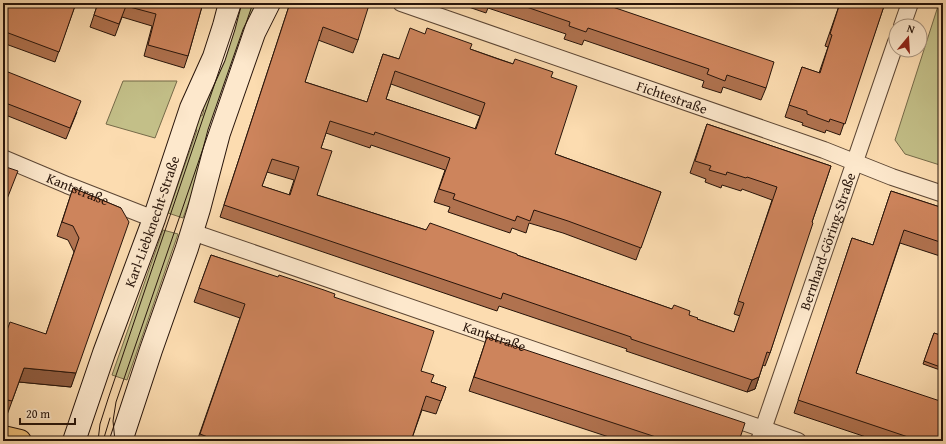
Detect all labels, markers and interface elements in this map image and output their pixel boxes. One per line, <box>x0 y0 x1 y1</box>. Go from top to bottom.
north arrow <box>888 18 928 58</box>
text: N <box>905 20 918 37</box>
street label: Fichtestraße <box>634 76 711 119</box>
street label: Karl-Liebknecht-Straße <box>119 153 185 290</box>
street label: Kantstraße <box>44 168 112 211</box>
street label: Bernhard-Göring-Straße <box>795 170 861 313</box>
street label: Kantstraße <box>460 316 529 357</box>
scale bar <box>20 400 75 426</box>
text: 20 m <box>26 405 50 422</box>

